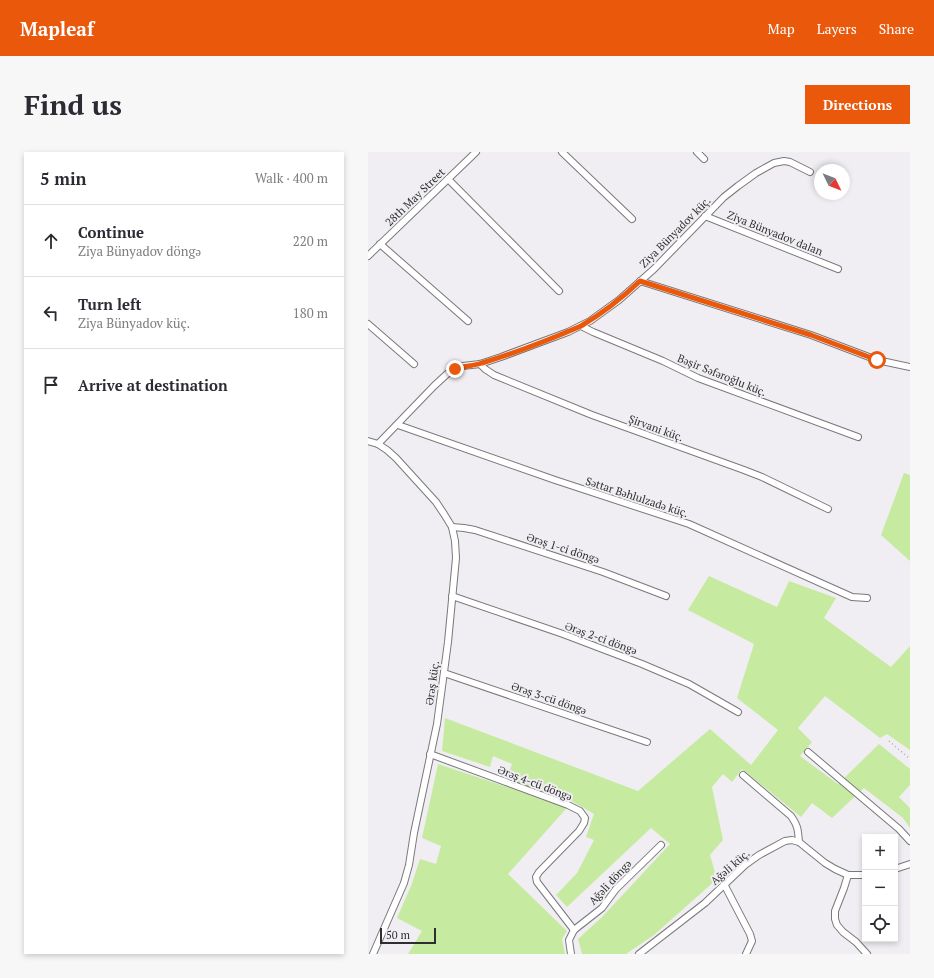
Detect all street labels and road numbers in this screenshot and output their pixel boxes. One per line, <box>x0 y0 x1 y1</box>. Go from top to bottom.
street label: 28th May Street <box>382 165 448 229</box>
street label: Ziya Bünyadov küç. <box>636 193 714 271</box>
street label: Ziya Bünyadov dalan <box>725 207 825 259</box>
street label: Bəşir Səfəroğlu küç. <box>675 351 769 399</box>
street label: Şirvani küç. <box>627 412 685 444</box>
street label: Səttar Bəhlulzadə küç. <box>584 474 690 520</box>
street label: Ərəş 1-ci döngə <box>525 530 601 566</box>
street label: Ərəş 2-ci döngə <box>563 618 639 658</box>
street label: Ərəş küç. <box>422 660 442 706</box>
street label: Ərəş 3-cü döngə <box>509 679 589 717</box>
street label: Ərəş 4-cü döngə <box>496 762 574 804</box>
street label: Ağəli küç. <box>708 846 752 888</box>
street label: Ağəli döngə <box>586 856 634 907</box>

